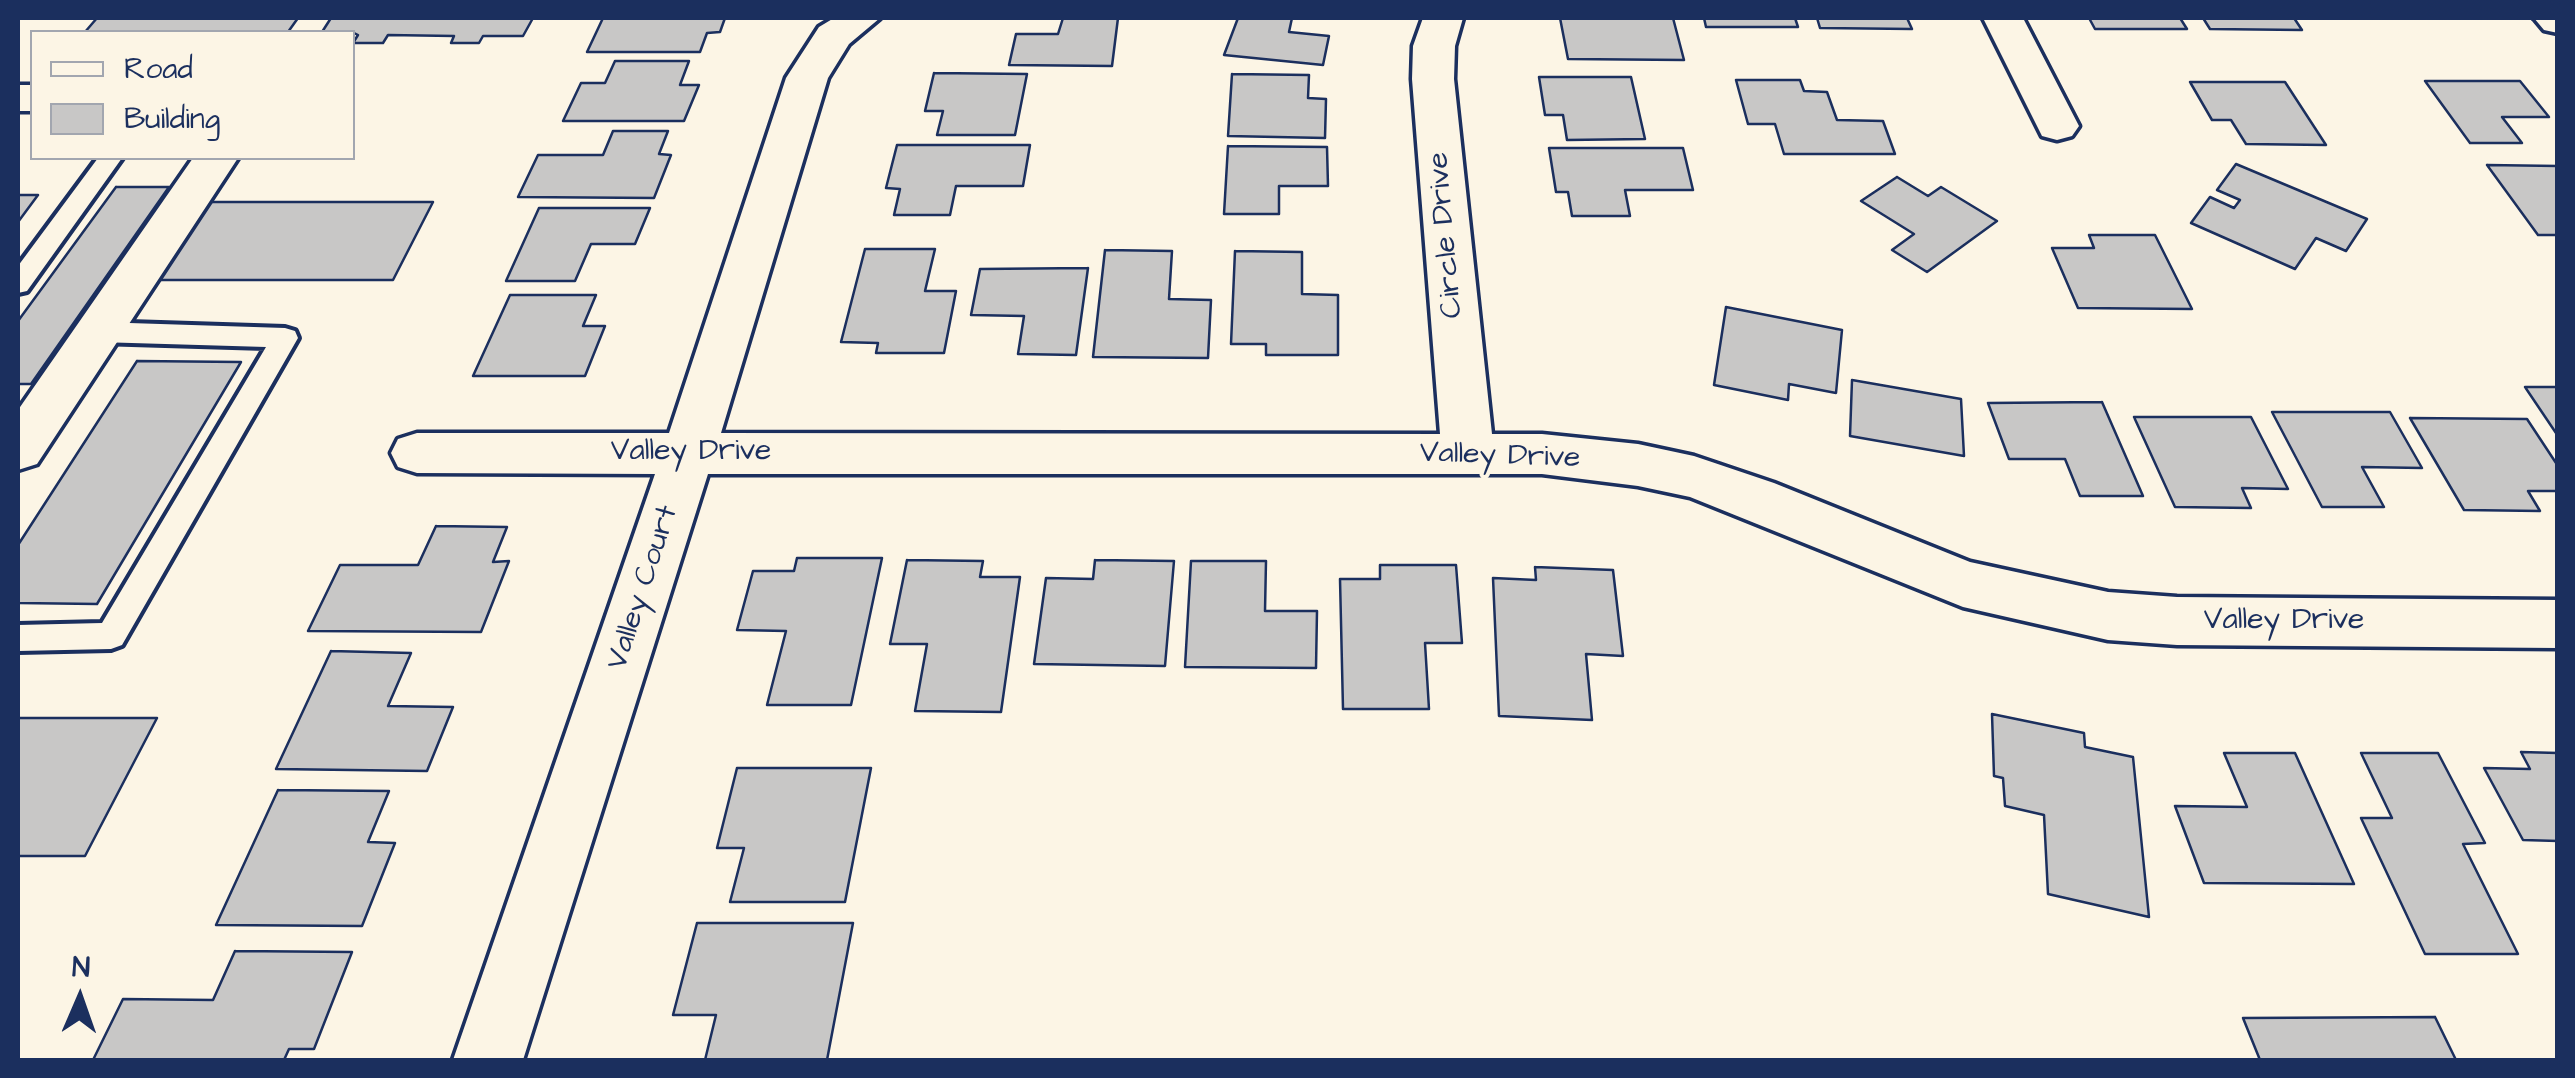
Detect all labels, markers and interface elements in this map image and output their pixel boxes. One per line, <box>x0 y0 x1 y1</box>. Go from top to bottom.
legend <box>30 30 355 160</box>
text: Road <box>124 48 193 90</box>
text: Building <box>124 98 220 140</box>
street label: Circle Drive <box>1422 150 1472 320</box>
street label: Valley Drive <box>611 435 771 471</box>
street label: Valley Drive <box>1419 436 1581 478</box>
street label: Valley Court <box>601 501 687 675</box>
street label: Valley Drive <box>2204 604 2364 640</box>
north arrow <box>30 948 130 1048</box>
text: N <box>72 948 91 987</box>

